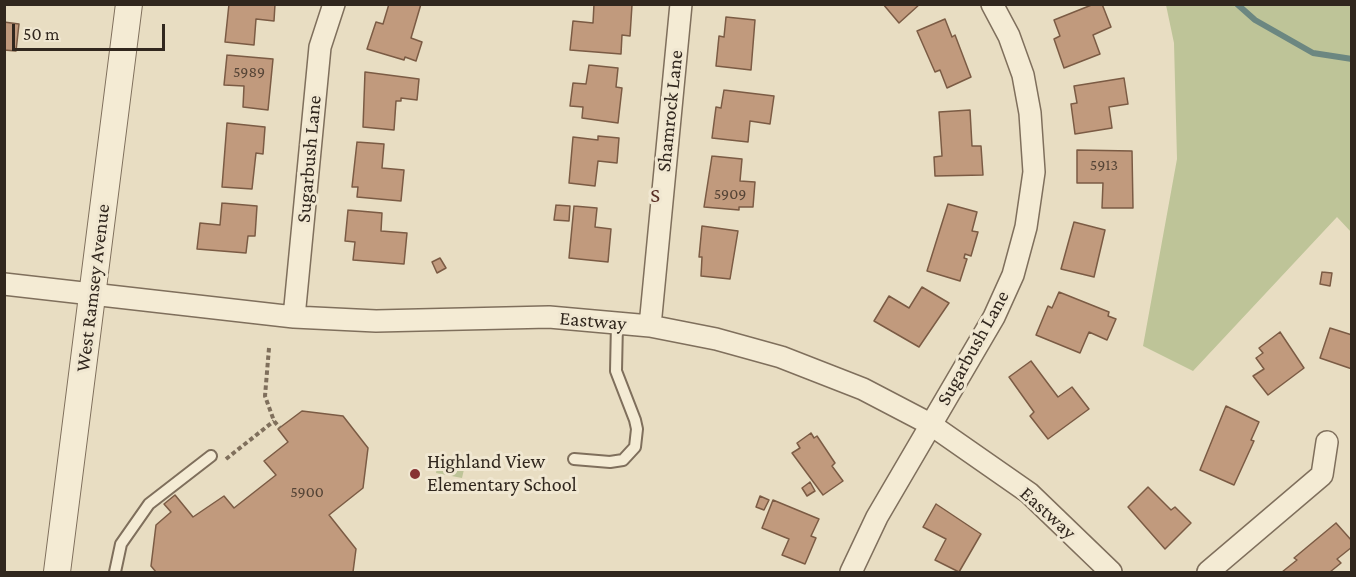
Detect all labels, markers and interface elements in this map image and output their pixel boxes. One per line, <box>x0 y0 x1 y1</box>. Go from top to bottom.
scale bar <box>15 12 168 50</box>
text: 50 m <box>23 24 60 44</box>
street label: Shamrock Lane <box>652 49 688 173</box>
house number: 5989 <box>233 62 265 82</box>
street label: Sugarbush Lane <box>291 94 327 224</box>
house number: 5913 <box>1090 155 1118 175</box>
district label: S <box>650 183 662 209</box>
house number: 5909 <box>714 184 746 204</box>
street label: West Ramsey Avenue <box>71 203 115 373</box>
street label: Sugarbush Lane <box>932 286 1014 410</box>
street label: Eastway <box>558 306 628 336</box>
place label: Highland View Elementary School <box>427 450 577 497</box>
marker: Highland View Elementary School <box>408 467 422 481</box>
house number: 5900 <box>290 482 324 502</box>
street label: Eastway <box>1015 482 1081 544</box>

